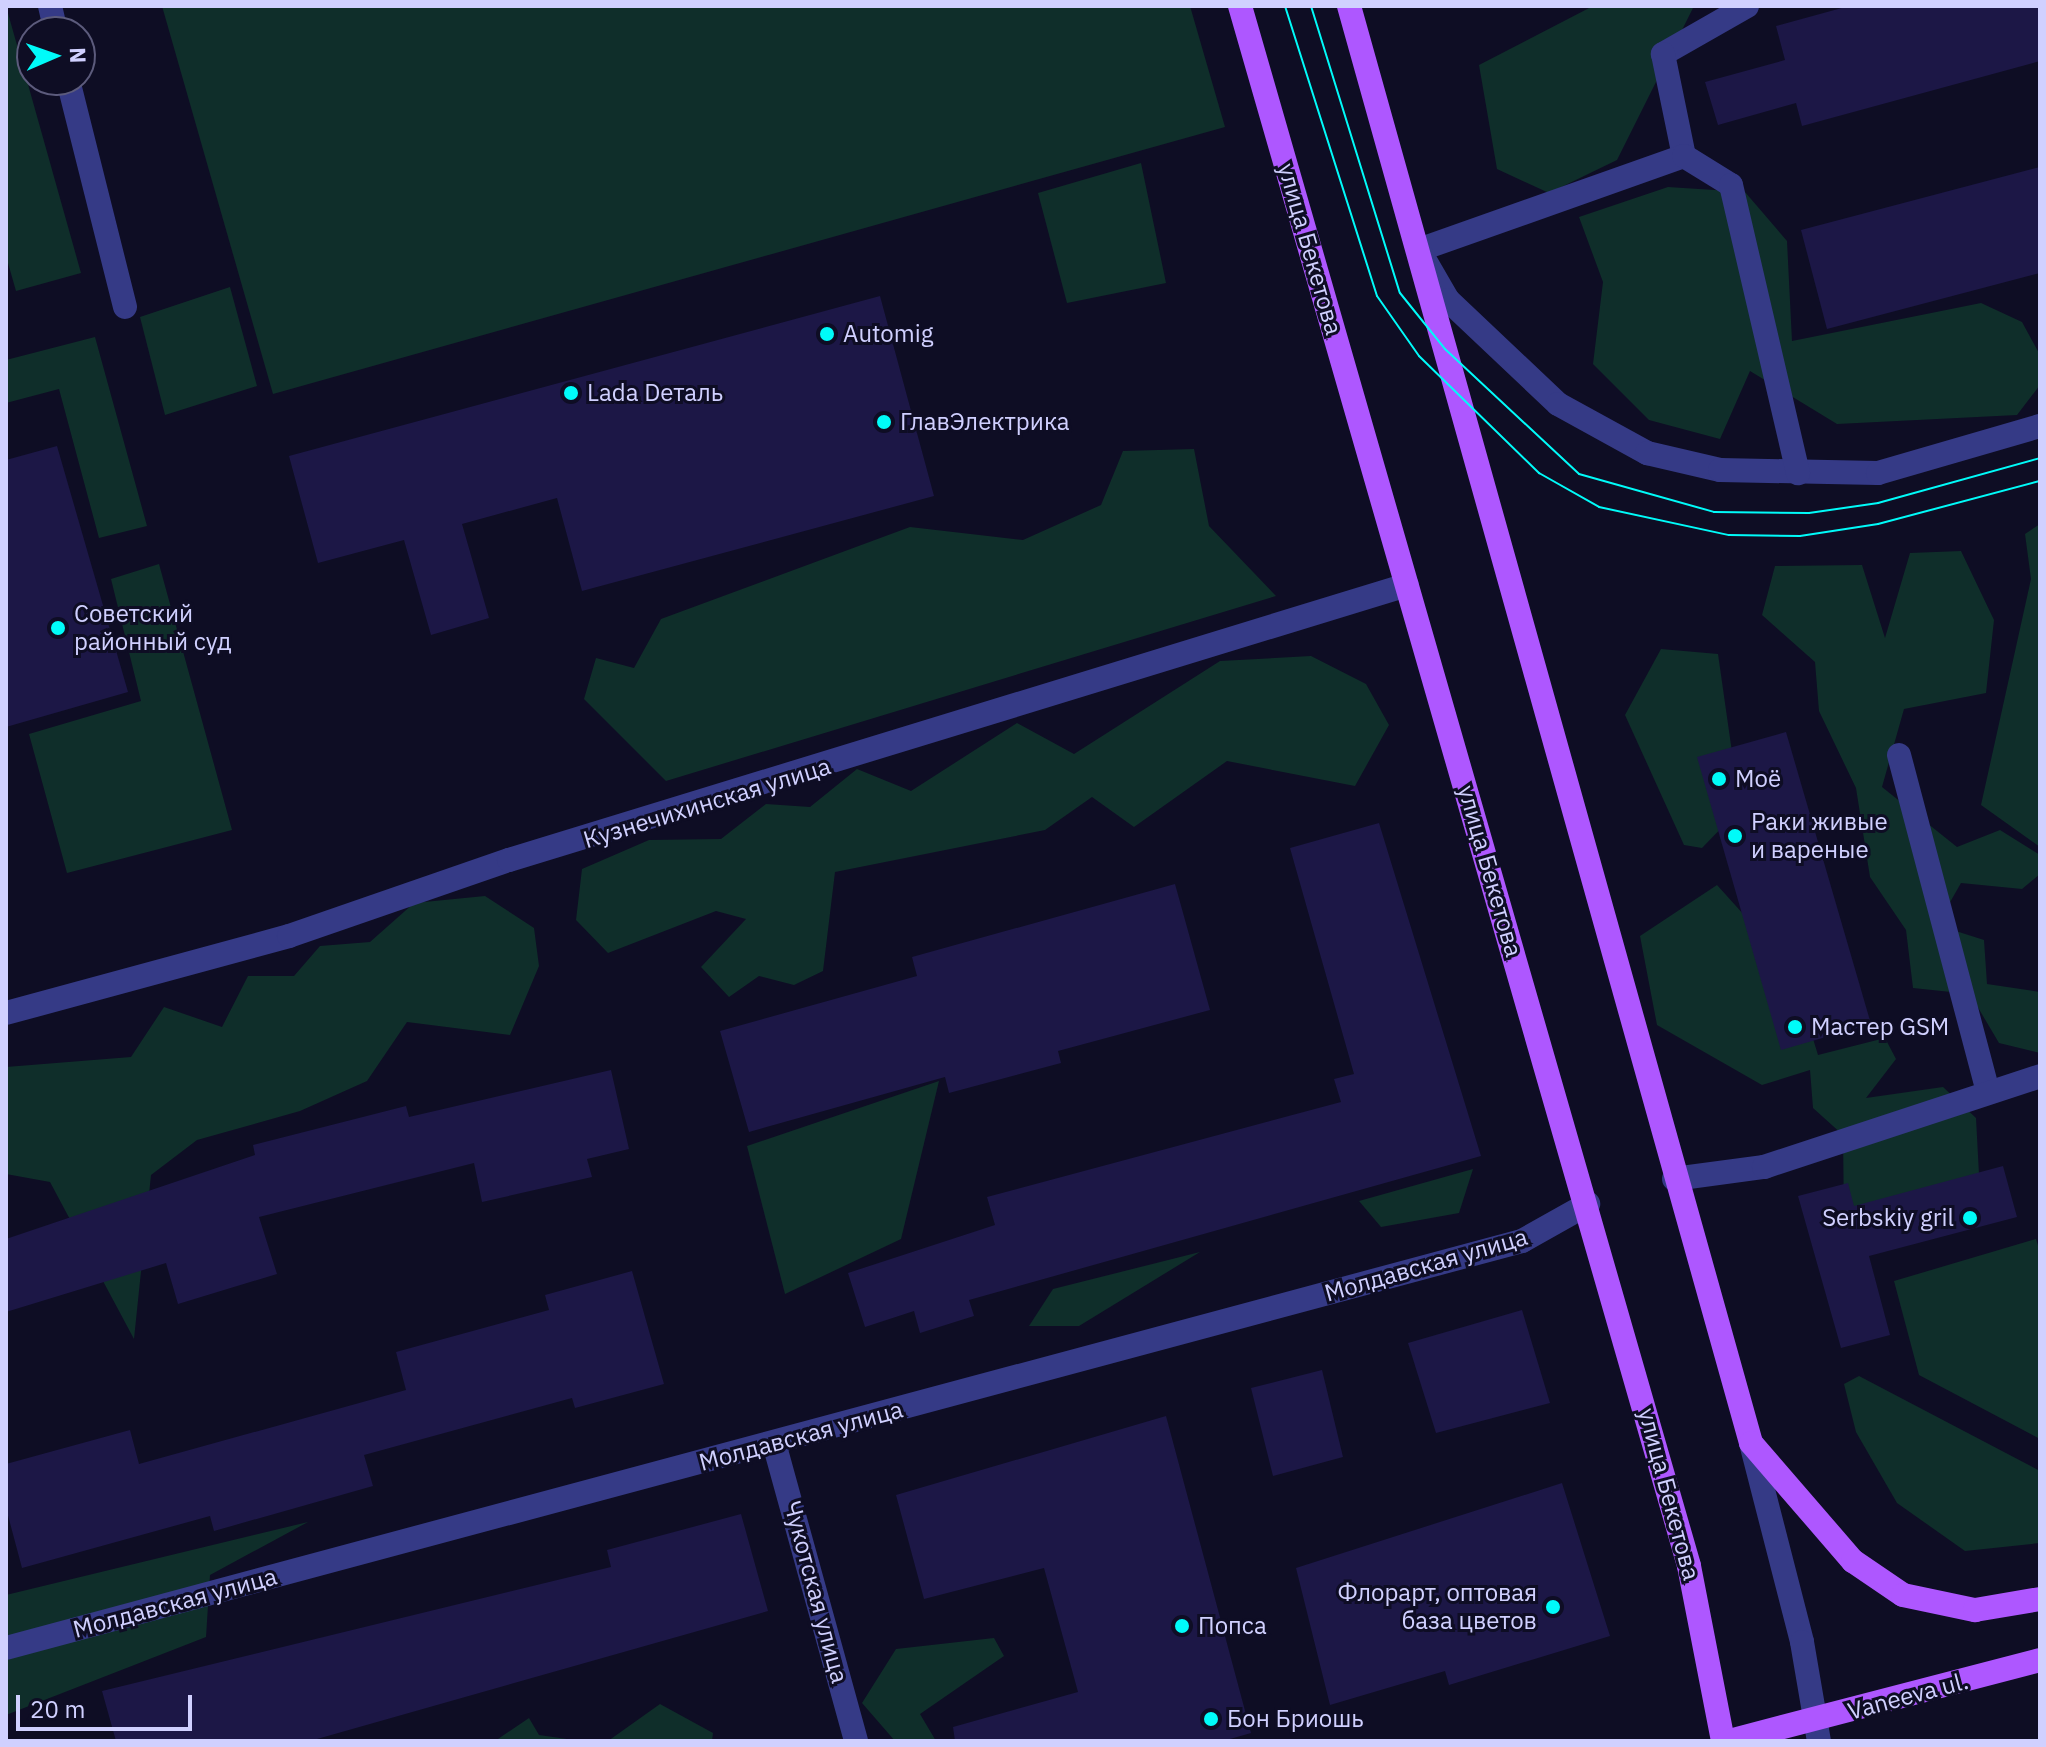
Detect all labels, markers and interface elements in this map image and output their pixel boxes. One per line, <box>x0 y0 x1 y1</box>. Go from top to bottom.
north arrow <box>16 16 96 96</box>
text: N <box>64 47 93 64</box>
street label: улица Бекетова <box>1272 160 1348 338</box>
place label: Automig <box>843 320 933 348</box>
marker: Automig <box>818 325 836 343</box>
place label: Lada Dеталь <box>587 379 723 407</box>
marker: Lada Dеталь <box>562 384 580 402</box>
place label: ГлавЭлектрика <box>900 408 1070 436</box>
marker: ГлавЭлектрика <box>875 413 893 431</box>
place label: Советский районный суд <box>74 600 232 656</box>
marker: Советский районный суд <box>49 619 67 637</box>
street label: Кузнечихинская улица <box>580 752 834 854</box>
place label: Моё <box>1735 765 1781 793</box>
marker: Моё <box>1710 770 1728 788</box>
street label: улица Бекетова <box>1452 782 1528 960</box>
place label: Раки живые и вареные <box>1751 808 1888 864</box>
marker: Раки живые и вареные <box>1726 827 1744 845</box>
place label: Мастер GSM <box>1811 1013 1949 1041</box>
marker: Мастер GSM <box>1786 1018 1804 1036</box>
place label: Serbskiy gril <box>1822 1204 1954 1232</box>
marker: Serbskiy gril <box>1961 1209 1979 1227</box>
street label: Молдавская улица <box>1321 1222 1531 1308</box>
street label: Молдавская улица <box>696 1395 906 1477</box>
street label: улица Бекетова <box>1632 1405 1706 1583</box>
street label: Чукотская улица <box>778 1498 854 1686</box>
street label: Молдавская улица <box>70 1562 280 1644</box>
place label: Флорарт, оптовая база цветов <box>1337 1579 1537 1635</box>
marker: Флорарт, оптовая база цветов <box>1544 1598 1562 1616</box>
place label: Попса <box>1198 1612 1267 1640</box>
marker: Попса <box>1173 1617 1191 1635</box>
street label: Vaneeva ul. <box>1845 1666 1971 1726</box>
scale bar <box>20 1679 196 1729</box>
text: 20 m <box>30 1693 85 1725</box>
place label: Бон Бриошь <box>1227 1705 1364 1733</box>
marker: Бон Бриошь <box>1202 1710 1220 1728</box>

